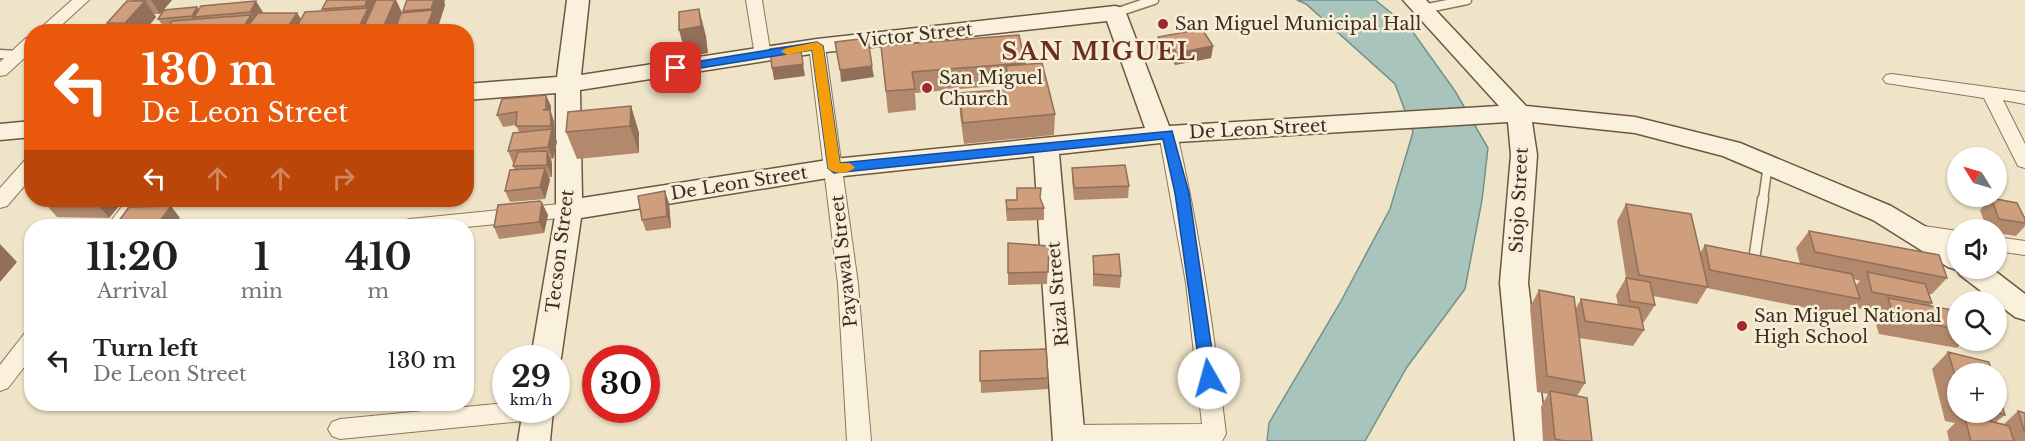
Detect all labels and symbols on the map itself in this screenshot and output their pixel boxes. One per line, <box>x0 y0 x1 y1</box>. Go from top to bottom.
place label: San Miguel Municipal Hall <box>1175 13 1421 35</box>
marker: San Miguel Municipal Hall <box>1156 17 1170 31</box>
street label: Victor Street <box>855 18 974 52</box>
district label: SAN MIGUEL <box>1002 37 1196 66</box>
pin <box>650 42 701 93</box>
place label: San Miguel Church <box>939 67 1043 110</box>
marker: San Miguel Church <box>920 81 934 95</box>
street label: De Leon Street <box>1188 114 1328 144</box>
street label: Siojo Street <box>1505 146 1533 254</box>
north arrow <box>1947 147 2007 207</box>
street label: De Leon Street <box>669 161 809 205</box>
street label: Tecson Street <box>542 188 579 314</box>
street label: Payawal Street <box>826 194 862 328</box>
street label: Rizal Street <box>1042 240 1074 348</box>
place label: San Miguel National High School <box>1754 305 1942 348</box>
marker: San Miguel National High School <box>1735 319 1749 333</box>
speed limit sign: 30 <box>582 345 660 423</box>
position arrow <box>1177 346 1241 410</box>

